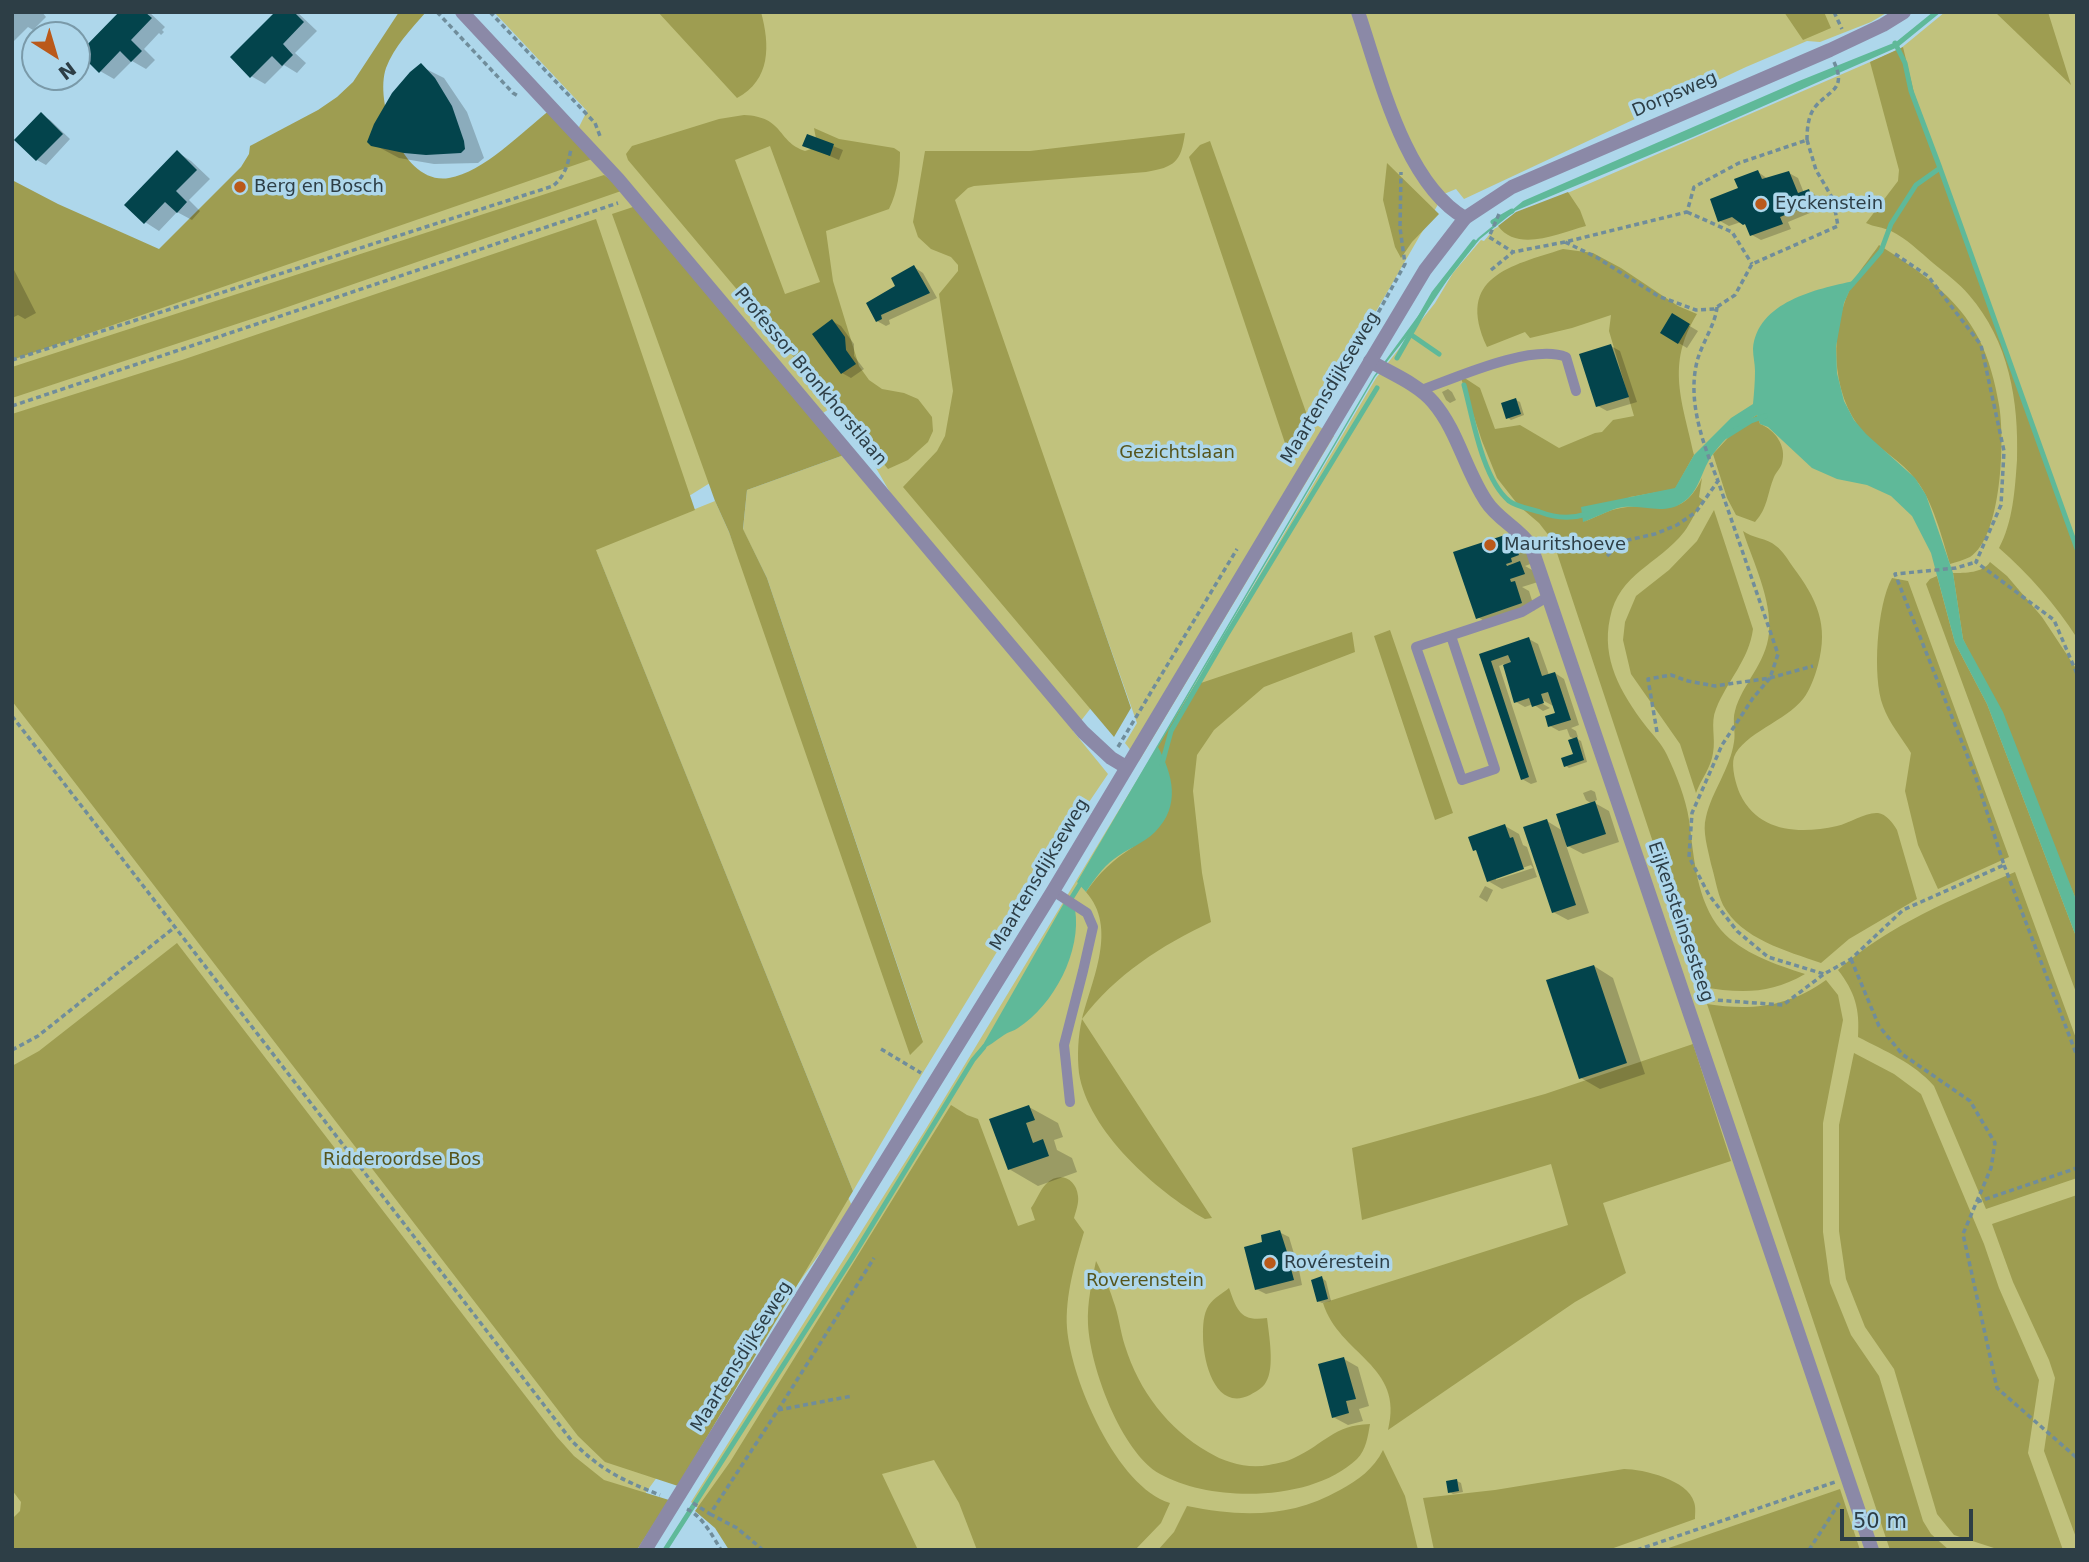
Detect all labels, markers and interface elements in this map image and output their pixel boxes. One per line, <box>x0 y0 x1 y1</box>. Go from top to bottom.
north arrow <box>21 21 91 91</box>
text: N <box>54 58 80 85</box>
street label: Dorpsweg <box>1629 67 1721 123</box>
place label: Berg en Bosch <box>254 176 384 198</box>
marker: Berg en Bosch <box>232 179 248 195</box>
place label: Eyckenstein <box>1775 193 1883 215</box>
marker: Eyckenstein <box>1753 196 1769 212</box>
street label: Professor Bronkhorstlaan <box>729 284 891 470</box>
street label: Maartensdijkseweg <box>1277 308 1385 468</box>
park label: Gezichtslaan <box>1119 442 1235 464</box>
place label: Mauritshoeve <box>1504 534 1626 556</box>
marker: Mauritshoeve <box>1482 537 1498 553</box>
street label: Maartensdijkseweg <box>986 795 1094 955</box>
street label: Eijkensteinsesteeg <box>1642 839 1718 1005</box>
park label: Ridderoordse Bos <box>323 1149 481 1171</box>
place label: Rovérestein <box>1284 1252 1390 1274</box>
marker: Rovérestein <box>1262 1255 1278 1271</box>
park label: Roverenstein <box>1086 1270 1204 1292</box>
street label: Maartensdijkseweg <box>687 1278 797 1436</box>
scale bar <box>1844 1496 1977 1540</box>
text: 50 m <box>1853 1509 1907 1533</box>

